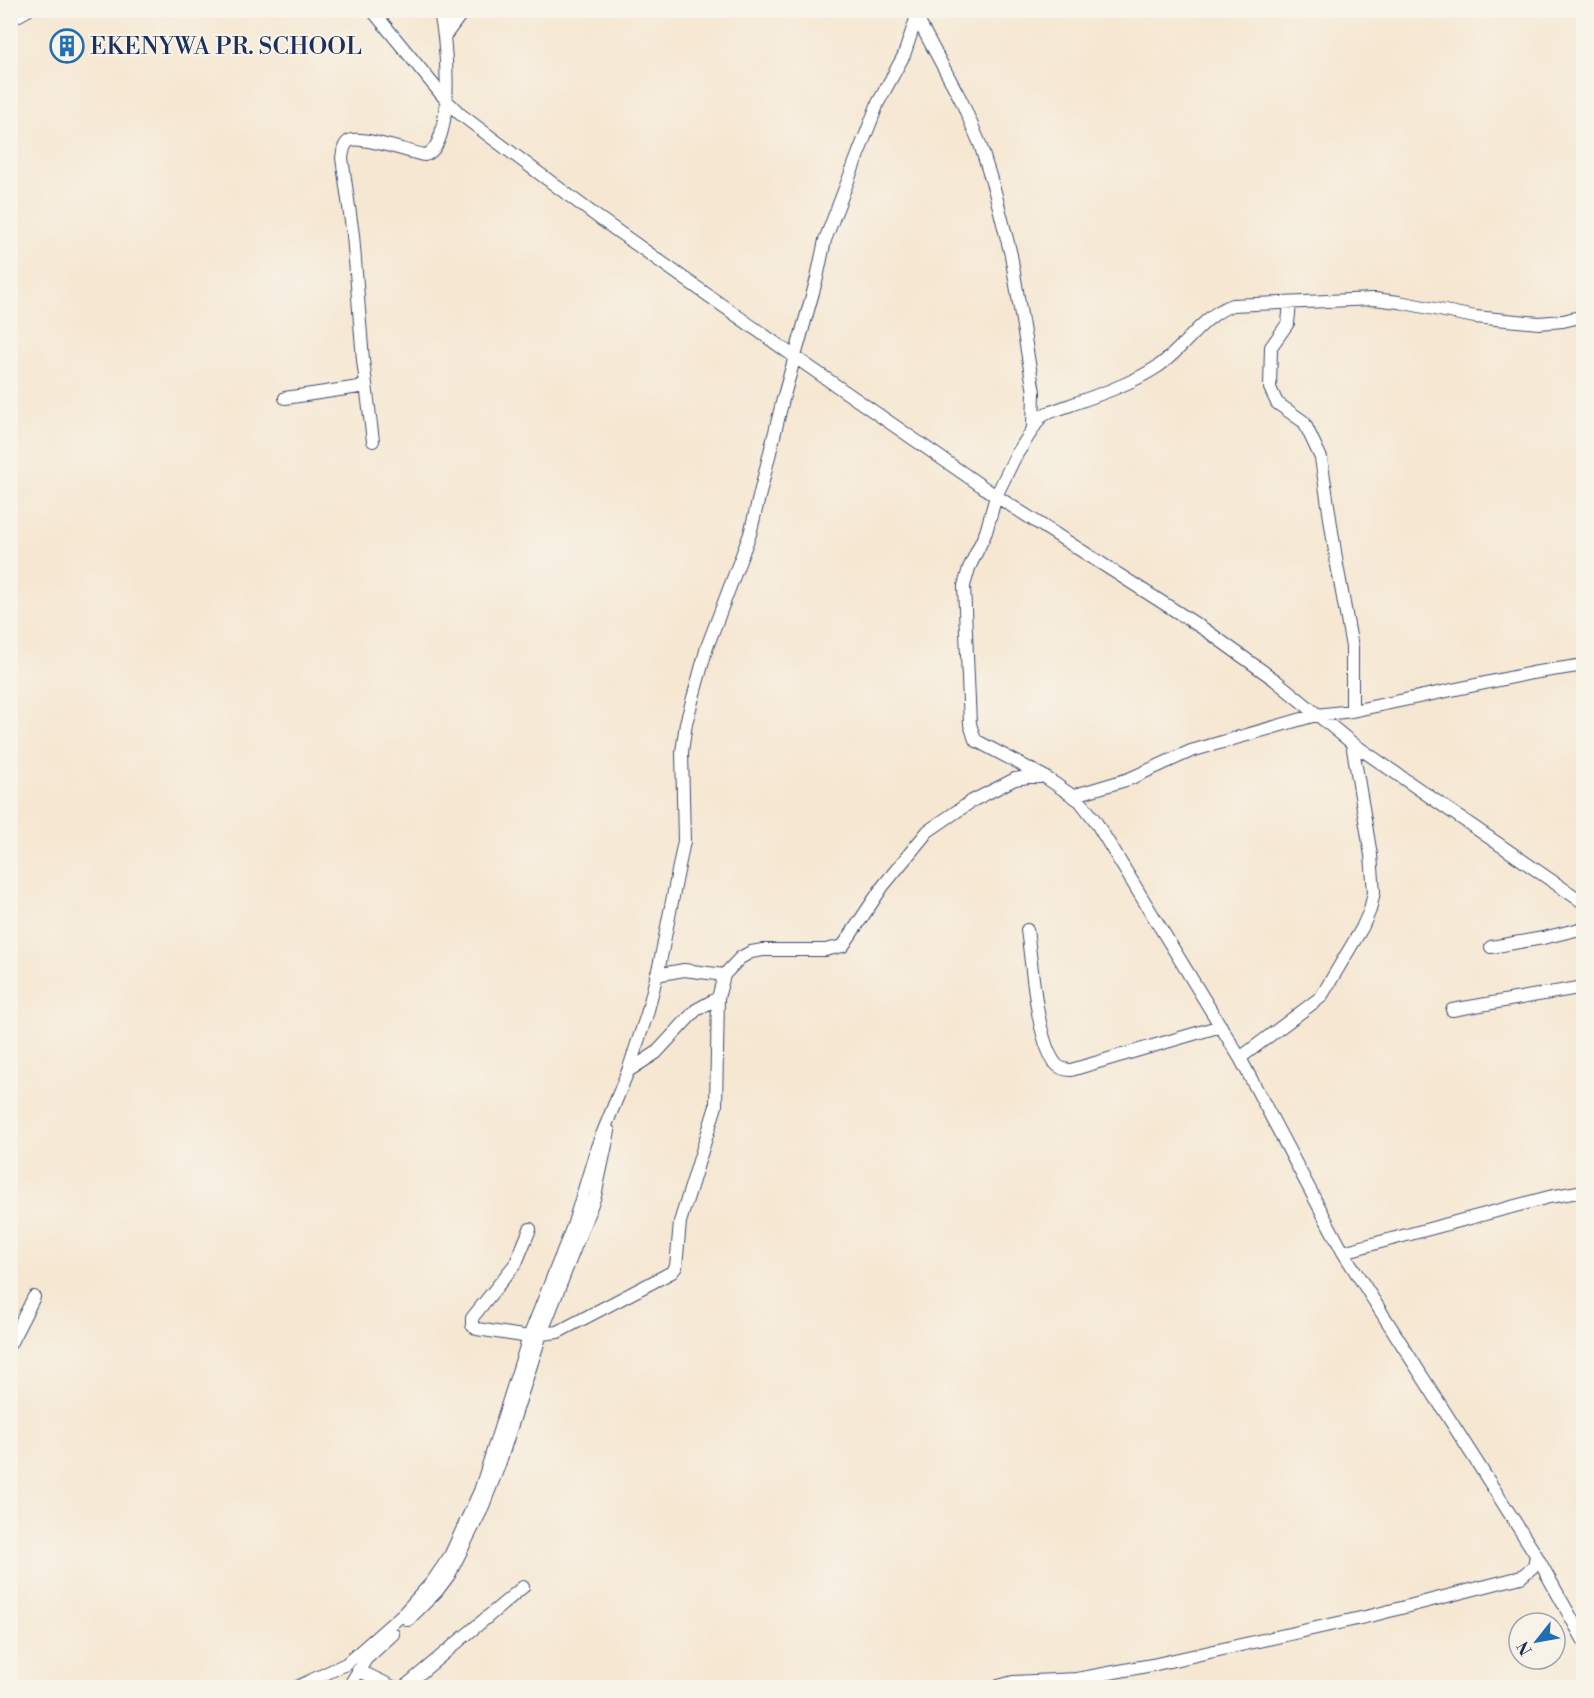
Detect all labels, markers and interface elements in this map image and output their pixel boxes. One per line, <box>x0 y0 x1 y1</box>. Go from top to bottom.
building icon: EKENYWA PR. SCHOOL <box>49 28 85 64</box>
place label: EKENYWA PR. SCHOOL <box>90 32 362 62</box>
north arrow <box>1507 1611 1567 1671</box>
text: N <box>1513 1637 1537 1659</box>

